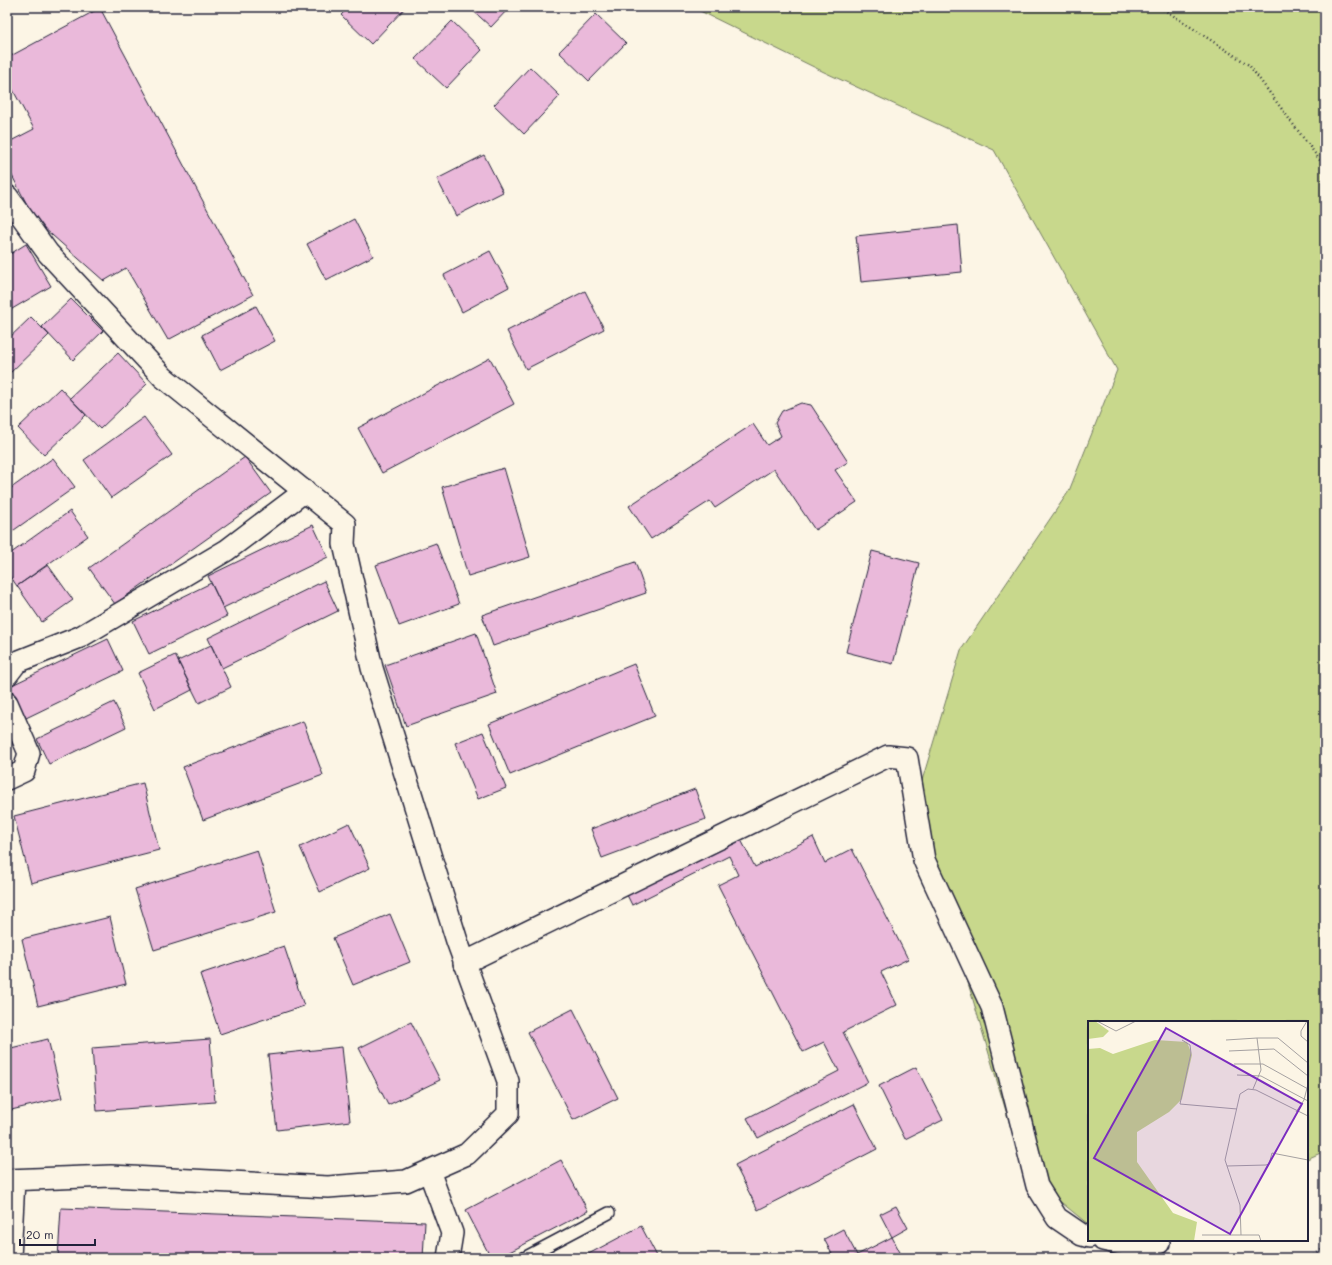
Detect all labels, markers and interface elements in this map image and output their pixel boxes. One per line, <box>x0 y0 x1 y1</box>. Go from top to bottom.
inset map <box>1088 1021 1308 1241</box>
scale bar <box>20 1221 95 1247</box>
text: 20 m <box>26 1226 54 1242</box>

